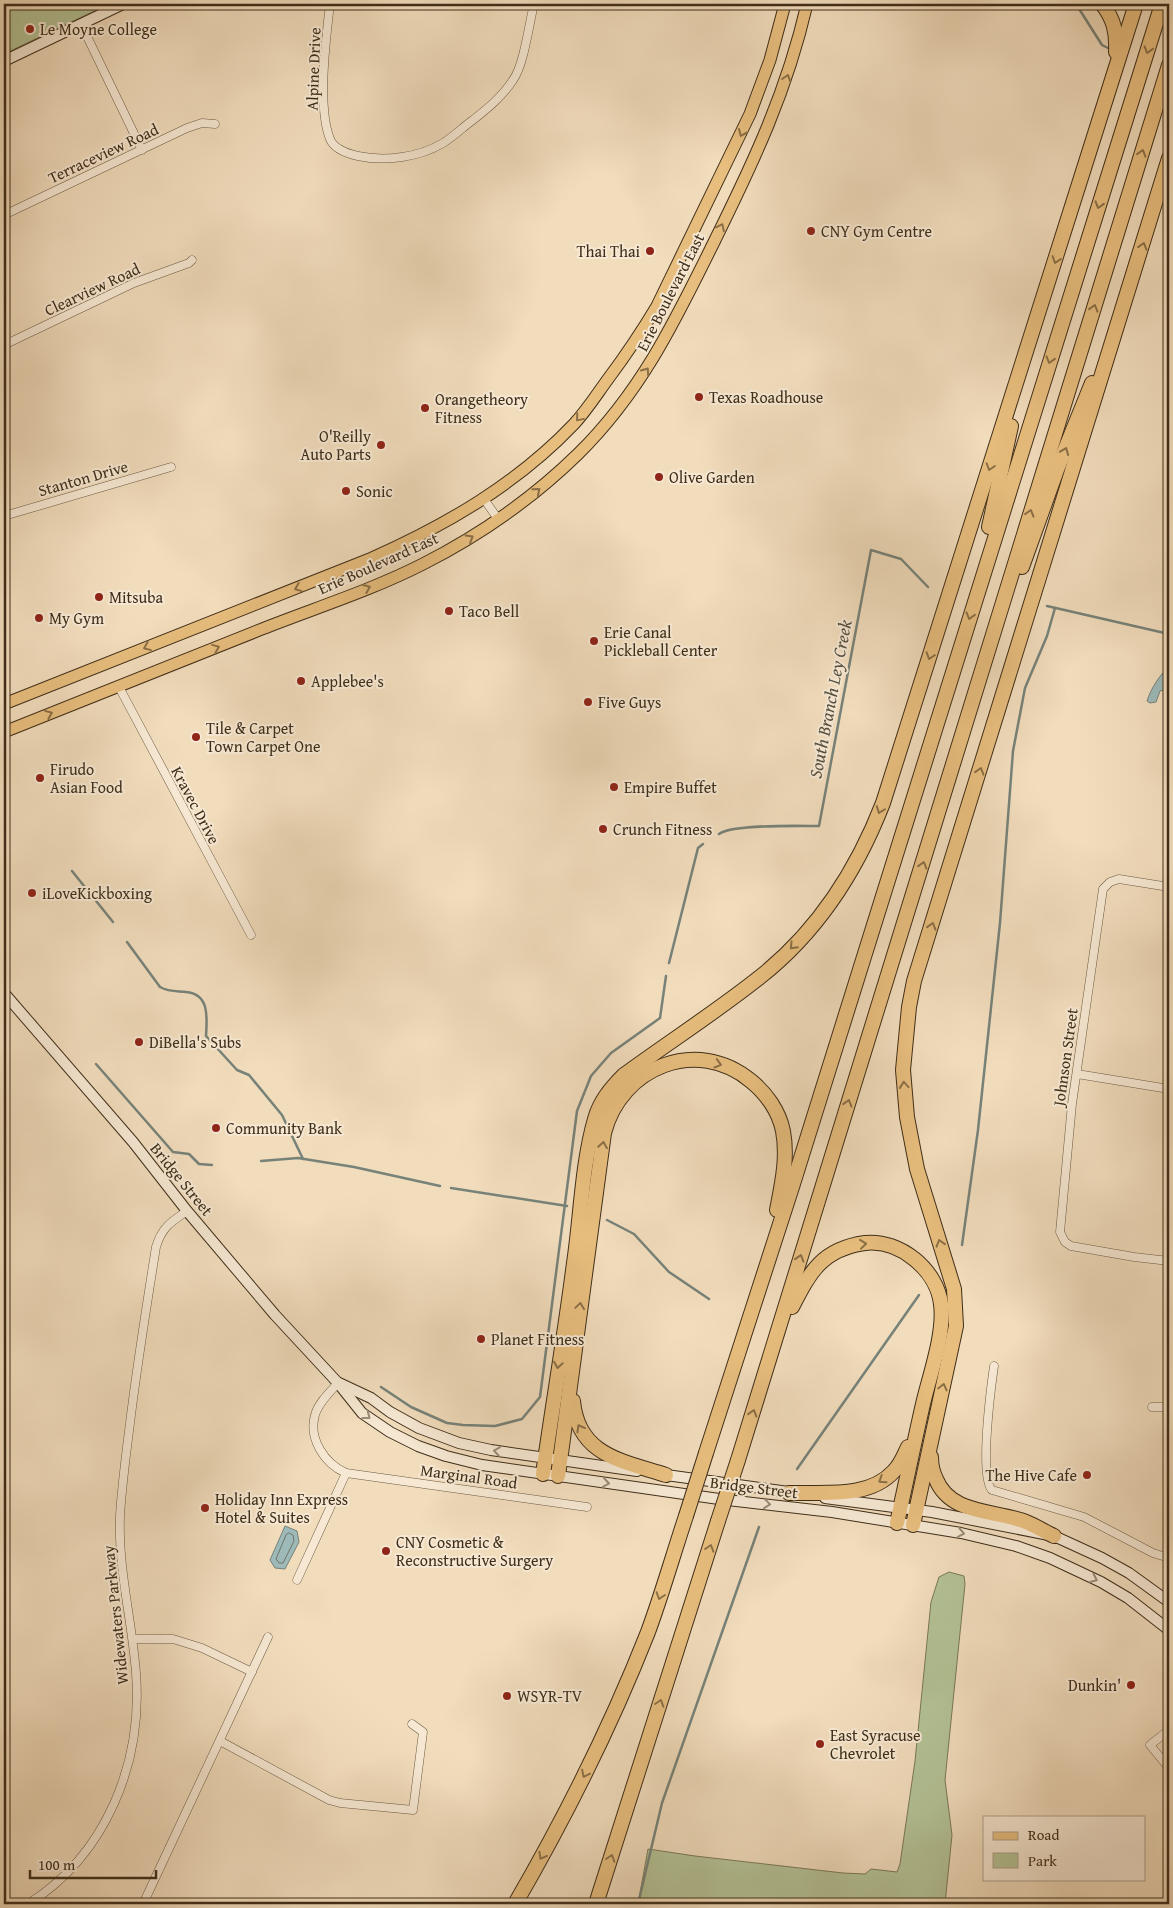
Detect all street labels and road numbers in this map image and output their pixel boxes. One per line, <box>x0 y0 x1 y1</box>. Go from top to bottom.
street label: Alpine Drive <box>300 27 326 111</box>
street label: Terraceview Road <box>44 117 163 189</box>
street label: Erie Boulevard East <box>630 229 710 355</box>
street label: Clearview Road <box>40 256 144 322</box>
street label: Stanton Drive <box>35 454 131 502</box>
street label: Erie Boulevard East <box>314 526 442 600</box>
street label: Kravec Drive <box>165 762 227 848</box>
street label: Johnson Street <box>1046 1006 1084 1110</box>
street label: Bridge Street <box>145 1137 219 1221</box>
street label: Marginal Road <box>419 1457 520 1495</box>
street label: Bridge Street <box>709 1470 800 1504</box>
street label: Widewaters Parkway <box>96 1544 134 1686</box>

